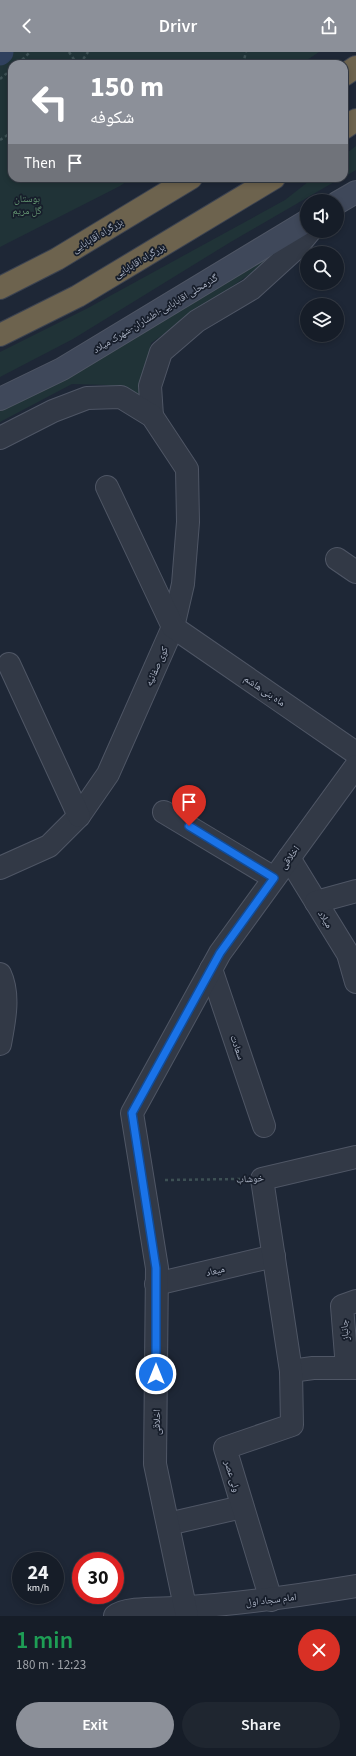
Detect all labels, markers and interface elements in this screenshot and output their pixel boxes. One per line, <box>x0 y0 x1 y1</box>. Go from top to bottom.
text: Drivr <box>159 14 197 39</box>
icon: back <box>16 15 38 37</box>
icon: share <box>318 15 340 37</box>
text: 150 m <box>90 67 164 107</box>
icon: left <box>24 76 76 128</box>
text: شکوفه <box>90 105 134 130</box>
icon: arrive <box>64 152 86 174</box>
text: Then <box>24 153 56 174</box>
park label: بوستان گل مریم <box>12 192 42 218</box>
map controls <box>300 194 344 342</box>
button: sound <box>300 194 344 238</box>
street label: بزرگراه آقابابایی <box>69 215 126 257</box>
street label: بزرگراه اقابابایی <box>111 240 168 282</box>
button: search <box>300 246 344 290</box>
street label: گذرمحلی اقابابایی-اطشاران-شهرک میلاد <box>90 271 221 357</box>
button: layers <box>300 298 344 342</box>
street label: کوی صفائیه <box>142 644 172 689</box>
street label: ماه بنی هاشم <box>241 672 288 710</box>
pin <box>172 785 206 826</box>
icon: arrive <box>178 791 200 813</box>
street label: اخلاقی <box>277 843 303 872</box>
street label: میلاد <box>314 908 336 931</box>
street label: سعادت <box>226 1033 248 1062</box>
street label: خوشاب <box>236 1171 265 1187</box>
street label: میعاد <box>204 1262 226 1280</box>
street label: جانباز <box>337 1318 353 1342</box>
position arrow <box>135 1353 177 1395</box>
street label: اخلاقی <box>150 1409 164 1435</box>
street label: ولی عصر <box>220 1458 244 1494</box>
speed limit sign: 30 <box>72 1552 124 1604</box>
text: 24 <box>27 1559 49 1587</box>
text: km/h <box>27 1581 49 1595</box>
street label: امام سجاد اول <box>245 1590 297 1610</box>
text: 1 min <box>16 1623 73 1658</box>
button: close <box>298 1629 340 1671</box>
text: 180 m · 12:23 <box>16 1656 86 1674</box>
button: Exit <box>16 1702 174 1748</box>
button: Share <box>182 1702 340 1748</box>

